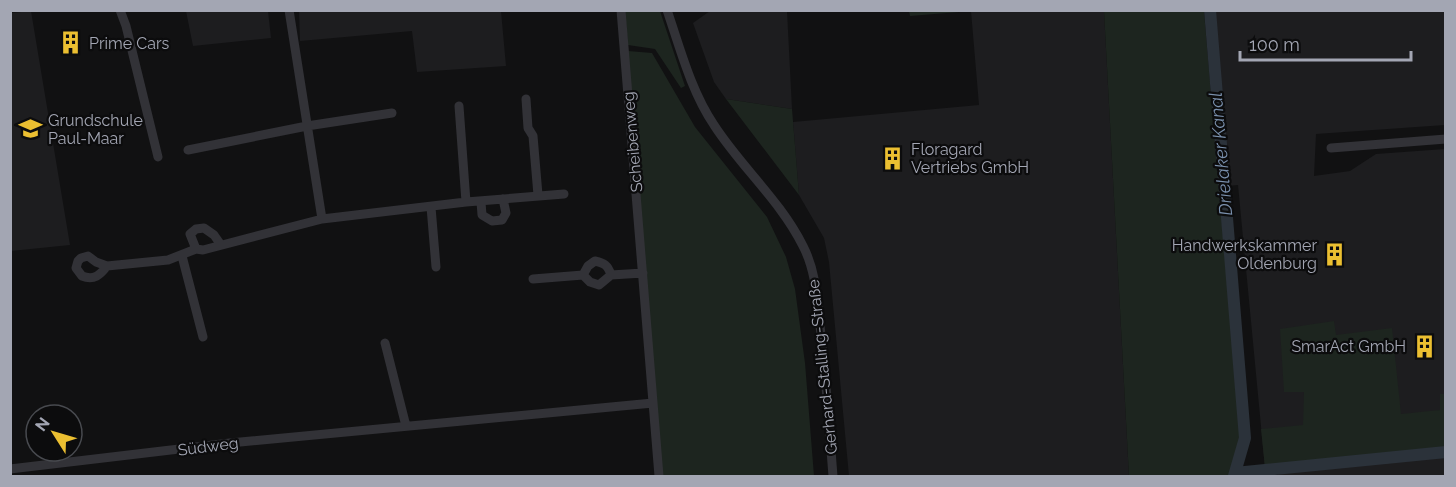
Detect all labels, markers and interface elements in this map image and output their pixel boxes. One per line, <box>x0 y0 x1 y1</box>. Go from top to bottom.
scale bar <box>1240 24 1411 62</box>
building icon: Prime Cars <box>58 30 84 56</box>
place label: Prime Cars <box>89 34 170 53</box>
text: 100 m <box>1249 34 1300 55</box>
street label: Scheibenweg <box>619 91 646 193</box>
water label: Drielaker Kanal <box>1205 91 1236 217</box>
place label: Grundschule Paul-Maar <box>48 111 143 148</box>
school or university icon: Grundschule Paul-Maar <box>17 116 43 142</box>
place label: Floragard Vertriebs GmbH <box>911 140 1029 177</box>
building icon: Floragard Vertriebs GmbH <box>880 145 906 171</box>
place label: Handwerkskammer Oldenburg <box>1172 236 1317 273</box>
building icon: Handwerkskammer Oldenburg <box>1322 241 1348 267</box>
street label: Gerhard-Stalling-Straße <box>804 278 841 455</box>
building icon: SmarAct GmbH <box>1411 333 1437 359</box>
place label: SmarAct GmbH <box>1291 337 1406 356</box>
north arrow <box>24 403 84 463</box>
text: N <box>31 414 54 435</box>
street label: Südweg <box>177 433 240 460</box>

